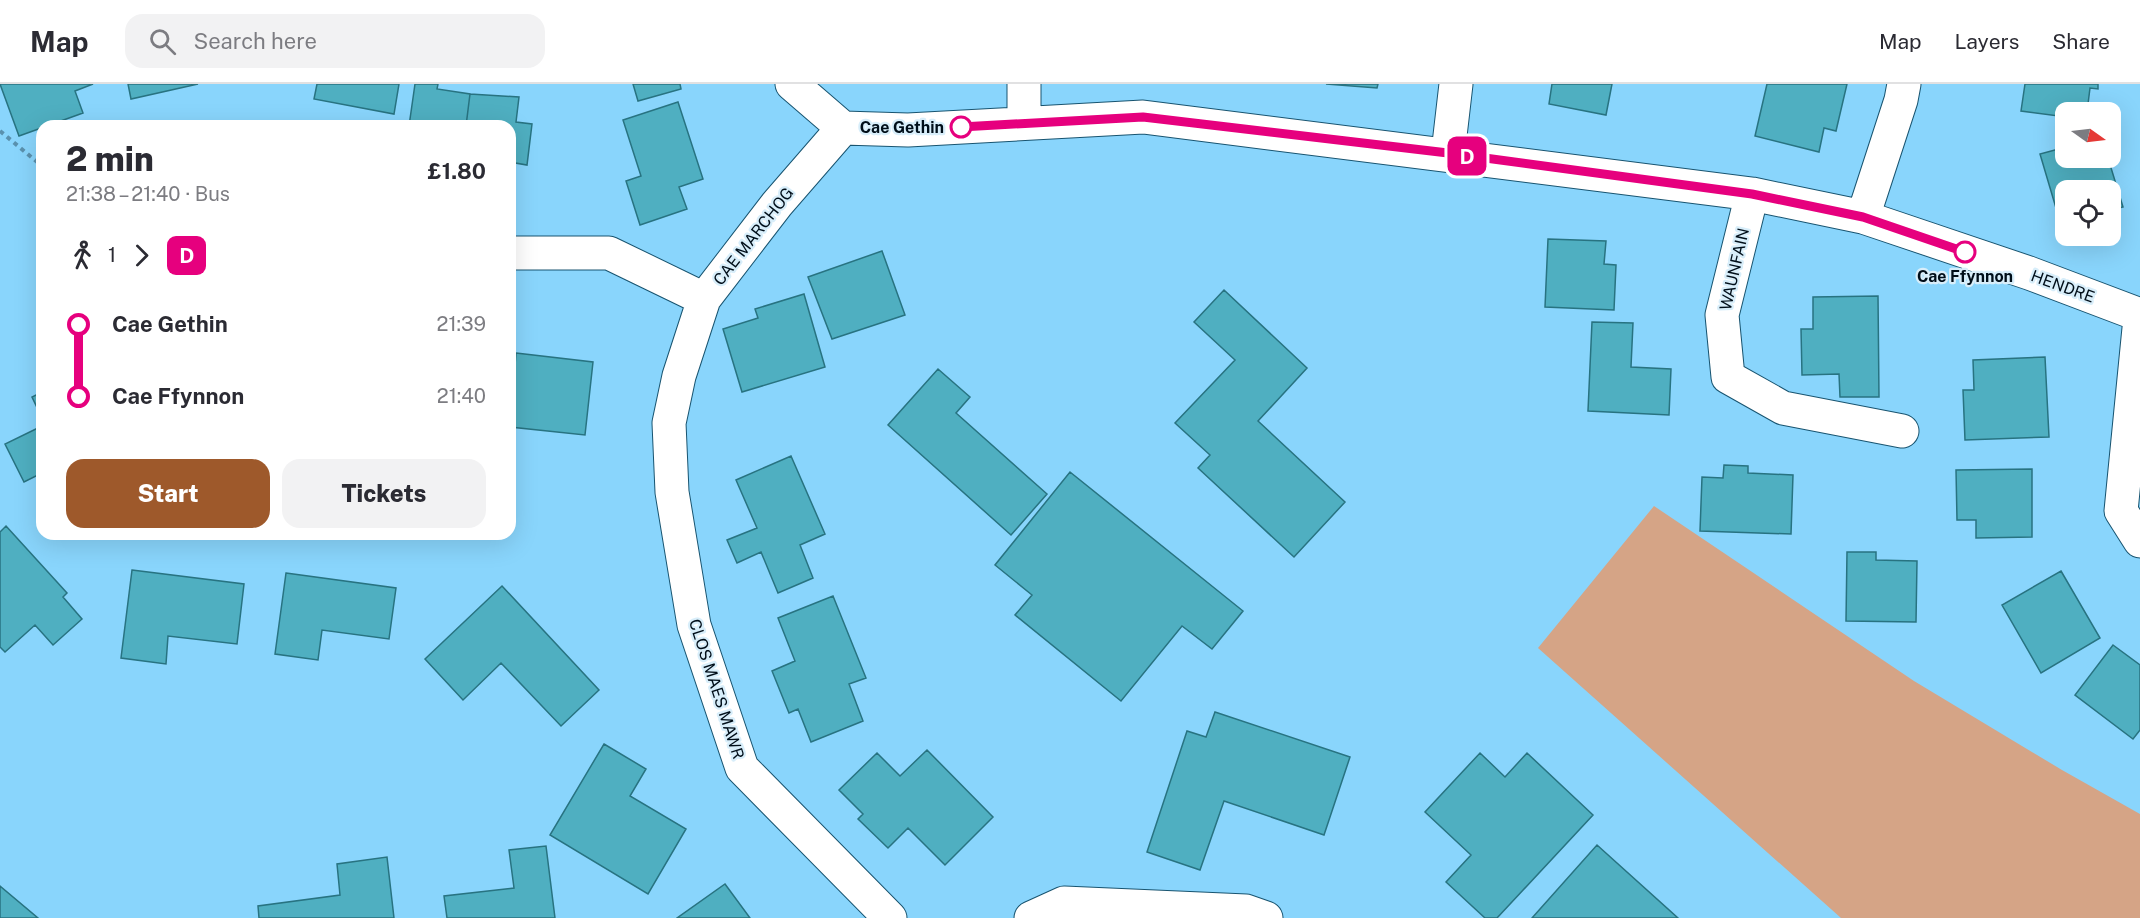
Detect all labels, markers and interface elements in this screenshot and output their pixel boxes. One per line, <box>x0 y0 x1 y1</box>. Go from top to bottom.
search box <box>125 14 545 68</box>
text: Map <box>30 25 89 58</box>
icon: search <box>146 25 179 58</box>
text: Search here <box>194 28 317 54</box>
text: Map <box>1879 29 1922 54</box>
text: Layers <box>1955 29 2019 54</box>
text: Share <box>2052 29 2110 54</box>
north arrow <box>2055 102 2121 168</box>
map controls <box>2055 102 2121 246</box>
marker: Cae Gethin <box>950 116 972 138</box>
place label: Cae Gethin <box>860 118 944 137</box>
line badge: D <box>1448 136 1486 176</box>
text: 2 min <box>66 140 154 178</box>
text: D <box>1459 144 1475 169</box>
text: £1.80 <box>428 158 486 184</box>
button: locate <box>2055 180 2121 246</box>
text: 21:38 – 21:40 · Bus <box>66 182 230 206</box>
street label: CAE MARCHOG <box>709 184 797 289</box>
street label: WAUNFAIN <box>1716 226 1753 312</box>
icon: walk <box>66 239 99 272</box>
icon: forward <box>125 239 158 272</box>
marker: Cae Ffynnon <box>1954 241 1976 263</box>
text: 1 <box>108 243 116 267</box>
text: D <box>179 243 194 268</box>
street label: HENDRE <box>2028 266 2097 307</box>
place label: Cae Ffynnon <box>1917 267 2013 286</box>
text: Cae Gethin <box>112 311 228 337</box>
text: 21:39 <box>436 312 486 336</box>
text: Cae Ffynnon <box>112 383 244 409</box>
text: 21:40 <box>437 384 486 408</box>
button: Start <box>66 459 270 528</box>
button: Tickets <box>282 459 486 528</box>
street label: CLOS MAES MAWR <box>685 617 748 762</box>

